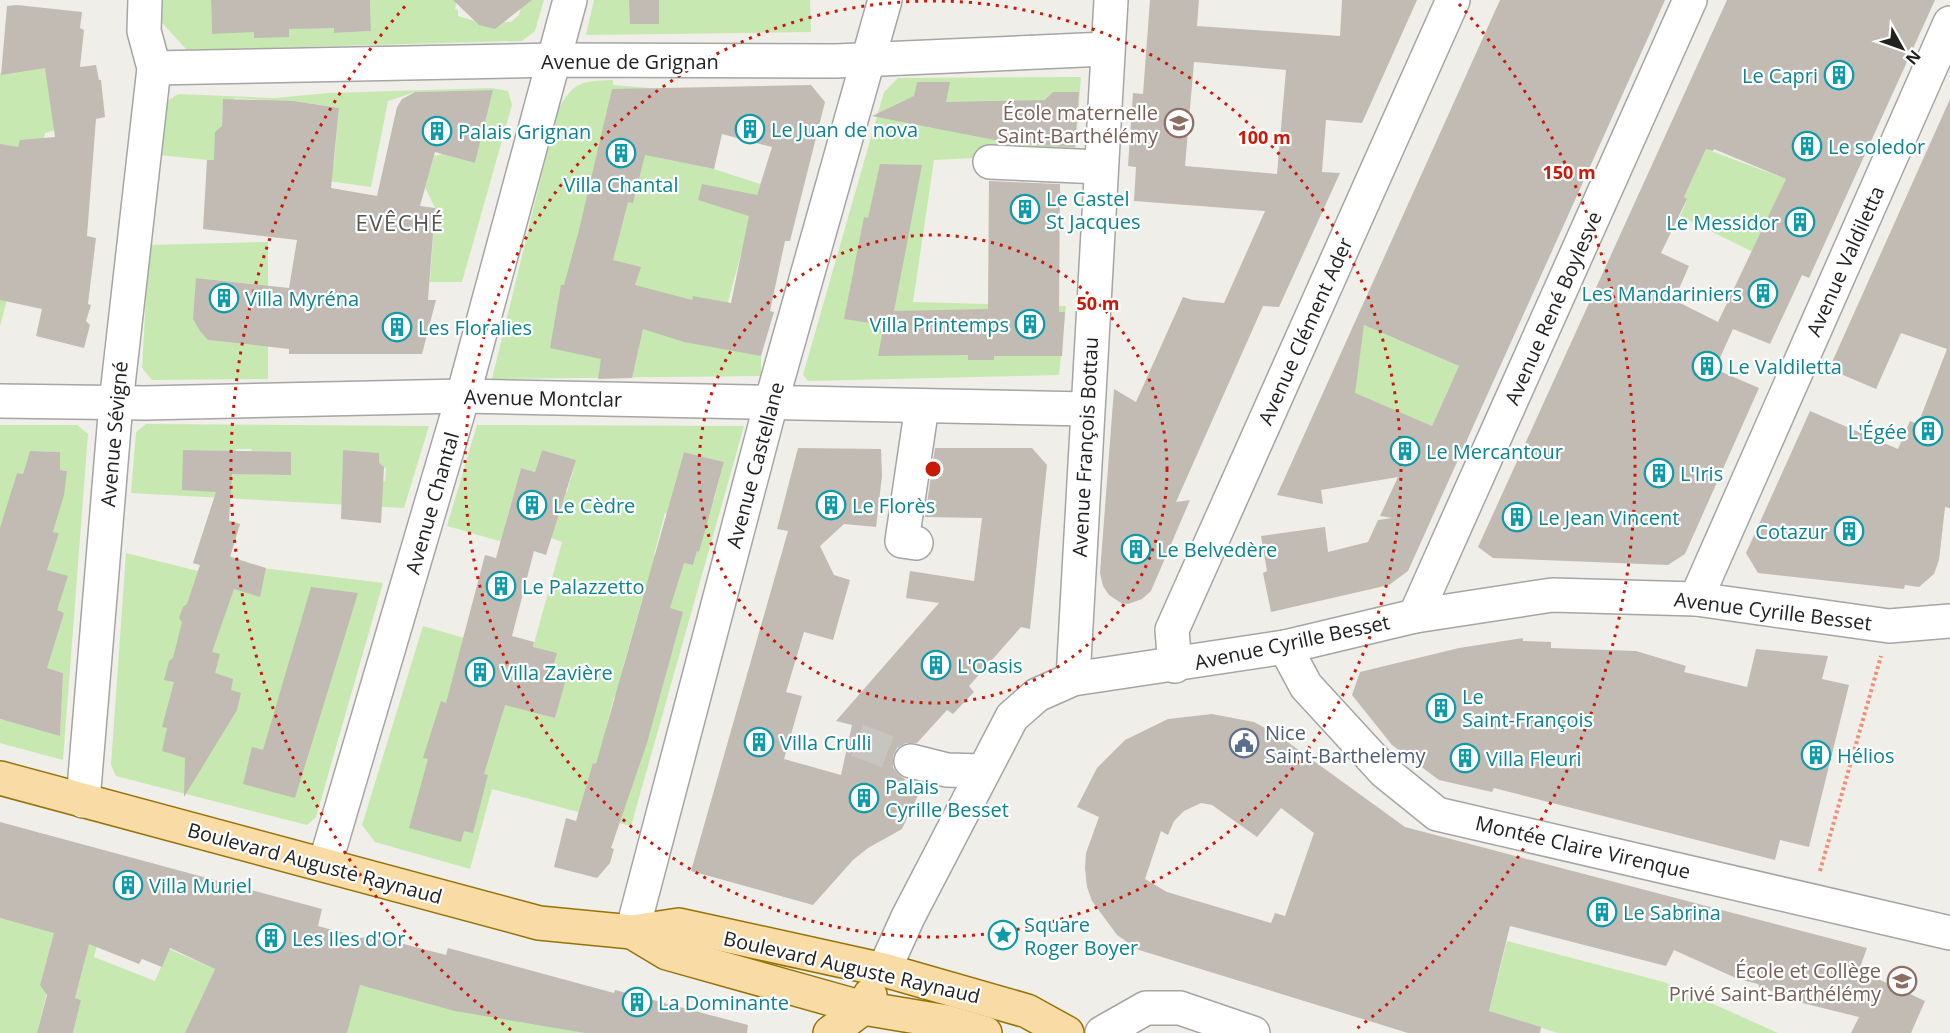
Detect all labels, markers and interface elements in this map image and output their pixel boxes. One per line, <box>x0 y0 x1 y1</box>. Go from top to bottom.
north arrow <box>1872 18 1932 78</box>
text: N <box>1901 46 1926 70</box>
street label: Avenue de Grignan <box>541 48 719 75</box>
building icon: Le Capri <box>1823 59 1855 91</box>
place label: Le Capri <box>1742 62 1818 89</box>
place label: École maternelle Saint-Barthélémy <box>997 99 1159 149</box>
school or university icon: École maternelle Saint-Barthélémy <box>1163 107 1195 139</box>
building icon: Le Juan de nova <box>734 113 766 145</box>
building icon: Palais Grignan <box>421 115 453 147</box>
place label: Le Juan de nova <box>771 116 918 143</box>
place label: Palais Grignan <box>458 118 591 145</box>
text: 100 m <box>1237 125 1291 149</box>
building icon: Le soledor <box>1791 130 1823 162</box>
place label: Le soledor <box>1828 133 1925 160</box>
building icon: Villa Chantal <box>605 137 637 169</box>
text: 150 m <box>1542 160 1596 184</box>
place label: Villa Chantal <box>564 171 678 198</box>
street label: Avenue Valdiletta <box>1800 182 1890 340</box>
place label: Le Castel St Jacques <box>1046 185 1141 235</box>
building icon: Le Castel St Jacques <box>1009 193 1041 225</box>
building icon: Le Messidor <box>1784 206 1816 238</box>
district label: EVÊCHÉ <box>356 207 444 237</box>
street label: Avenue René Boylesve <box>1498 207 1608 409</box>
place label: Le Messidor <box>1666 209 1779 236</box>
street label: Avenue Clément Ader <box>1252 233 1358 429</box>
building icon: Les Mandariniers <box>1747 277 1779 309</box>
place label: Les Mandariniers <box>1581 280 1742 307</box>
building icon: Villa Myréna <box>208 282 240 314</box>
place label: Villa Myréna <box>245 285 359 312</box>
text: 50 m <box>1077 291 1119 315</box>
building icon: Villa Printemps <box>1014 308 1046 340</box>
building icon: Les Floralies <box>381 311 413 343</box>
place label: Villa Printemps <box>869 311 1009 338</box>
place label: Les Floralies <box>418 314 532 341</box>
street label: Avenue François Bottau <box>1066 336 1104 558</box>
building icon: Le Valdiletta <box>1691 350 1723 382</box>
place label: Le Valdiletta <box>1728 353 1842 380</box>
street label: Avenue Sévigné <box>94 360 134 508</box>
street label: Avenue Castellane <box>720 379 790 551</box>
street label: Avenue Montclar <box>464 383 622 413</box>
building icon: L'Égée <box>1912 415 1944 447</box>
place label: L'Égée <box>1848 418 1907 445</box>
street label: Avenue Chantal <box>399 429 465 577</box>
building icon: Le Mercantour <box>1389 435 1421 467</box>
place label: Le Mercantour <box>1426 438 1563 465</box>
building icon: L'Iris <box>1643 457 1675 489</box>
centre of rings <box>923 459 943 479</box>
place label: L'Iris <box>1680 460 1723 487</box>
building icon: Le Cèdre <box>516 489 548 521</box>
building icon: Le Florès <box>815 489 847 521</box>
place label: Le Cèdre <box>553 492 635 519</box>
place label: Le Florès <box>852 492 935 519</box>
building icon: Le Jean Vincent <box>1501 501 1533 533</box>
place label: Le Jean Vincent <box>1538 504 1679 531</box>
building icon: Cotazur <box>1833 515 1865 547</box>
place label: Cotazur <box>1755 518 1828 545</box>
building icon: Le Belvedère <box>1120 533 1152 565</box>
place label: Le Belvedère <box>1157 536 1277 563</box>
building icon: Le Palazzetto <box>485 570 517 602</box>
place label: Le Palazzetto <box>522 573 644 600</box>
street label: Avenue Cyrille Besset <box>1673 585 1873 637</box>
street label: Avenue Cyrille Besset <box>1192 608 1392 676</box>
building icon: L'Oasis <box>920 649 952 681</box>
place label: L'Oasis <box>957 652 1023 679</box>
building icon: Villa Zavière <box>464 656 496 688</box>
place label: Villa Zavière <box>501 659 613 686</box>
place label: Le Saint-François <box>1462 683 1593 733</box>
building icon: Le Saint-François <box>1425 692 1457 724</box>
place label: Nice Saint-Barthelemy <box>1265 719 1427 769</box>
building icon: Villa Crulli <box>743 726 775 758</box>
public building icon: Nice Saint-Barthelemy <box>1228 727 1260 759</box>
place label: Villa Crulli <box>780 729 872 756</box>
building icon: Hélios <box>1800 739 1832 771</box>
building icon: Villa Fleuri <box>1449 742 1481 774</box>
place label: Hélios <box>1837 742 1895 769</box>
place label: Villa Fleuri <box>1486 745 1581 772</box>
place label: Palais Cyrille Besset <box>885 773 1009 823</box>
building icon: Palais Cyrille Besset <box>848 782 880 814</box>
street label: Montée Claire Virenque <box>1473 809 1693 885</box>
street label: Boulevard Auguste Raynaud <box>185 816 445 910</box>
building icon: Villa Muriel <box>112 869 144 901</box>
place label: Villa Muriel <box>149 872 252 899</box>
building icon: Le Sabrina <box>1586 896 1618 928</box>
place label: Le Sabrina <box>1623 899 1721 926</box>
place label: Square Roger Boyer <box>1024 911 1138 961</box>
place icon: Square Roger Boyer <box>987 919 1019 951</box>
building icon: Les Iles d'Or <box>255 922 287 954</box>
street label: Boulevard Auguste Raynaud <box>721 924 983 1010</box>
place label: Les Iles d'Or <box>292 925 405 952</box>
place label: École et Collège Privé Saint-Barthélémy <box>1669 957 1882 1007</box>
school or university icon: École et Collège Privé Saint-Barthélémy <box>1886 965 1918 997</box>
building icon: La Dominante <box>621 986 653 1018</box>
place label: La Dominante <box>658 989 789 1016</box>

